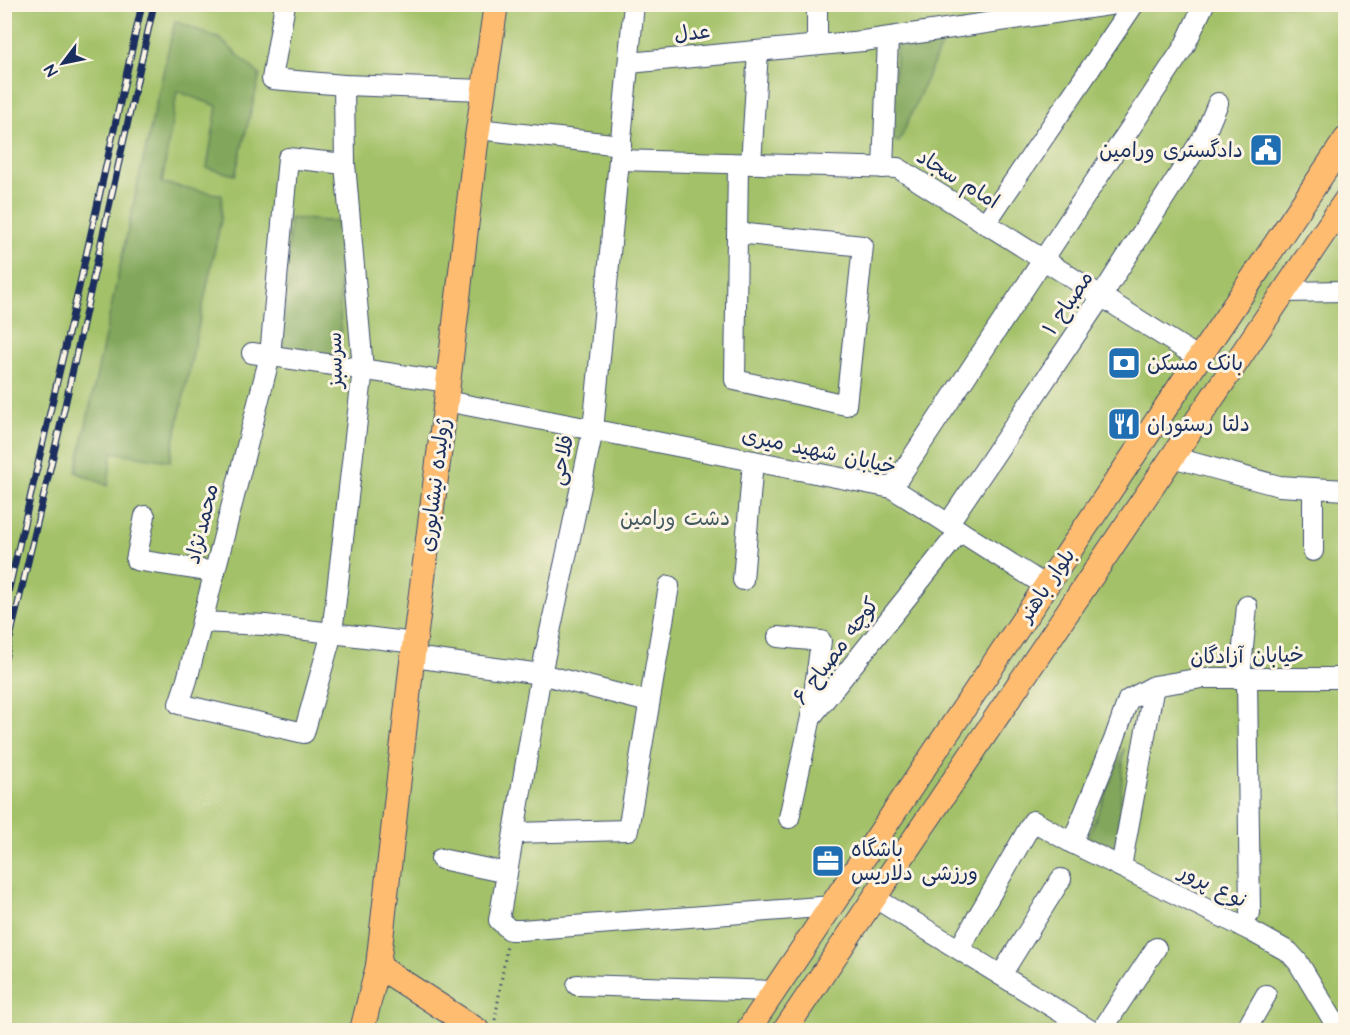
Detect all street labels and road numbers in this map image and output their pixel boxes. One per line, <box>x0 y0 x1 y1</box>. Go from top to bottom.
street label: عدل <box>673 17 711 49</box>
street label: امام سجاد <box>910 142 1005 217</box>
street label: مصباح ۱ <box>1036 265 1100 341</box>
street label: سرسبز <box>320 332 350 390</box>
street label: ژولیده نیشابوری <box>412 417 458 553</box>
street label: خیابان شهید میری <box>739 420 899 482</box>
street label: فلاحی <box>543 432 581 488</box>
street label: محمدنژاد <box>178 481 226 567</box>
street label: بلوار باهنر <box>1011 542 1082 629</box>
street label: کوچه مصباح ۶ <box>786 591 886 711</box>
street label: خیابان آزادگان <box>1190 641 1304 671</box>
street label: نوع پرور <box>1172 856 1252 915</box>

